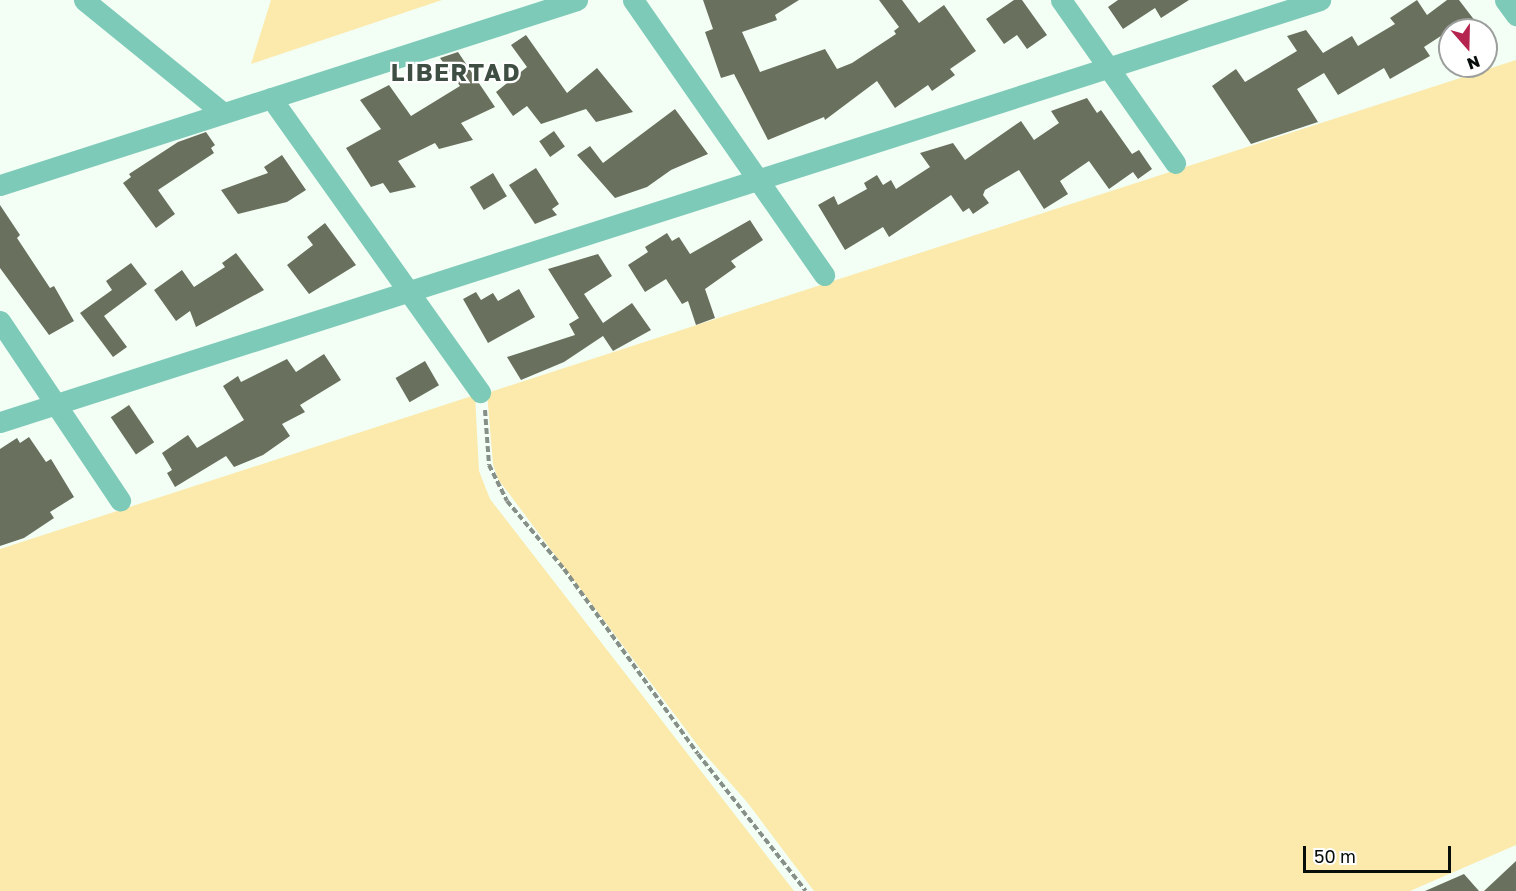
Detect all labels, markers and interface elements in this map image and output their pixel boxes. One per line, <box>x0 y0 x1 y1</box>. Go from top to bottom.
north arrow <box>1438 18 1498 78</box>
text: N <box>1464 52 1483 75</box>
district label: LIBERTAD <box>391 58 521 86</box>
scale bar <box>1306 834 1454 872</box>
text: 50 m <box>1314 845 1356 867</box>

